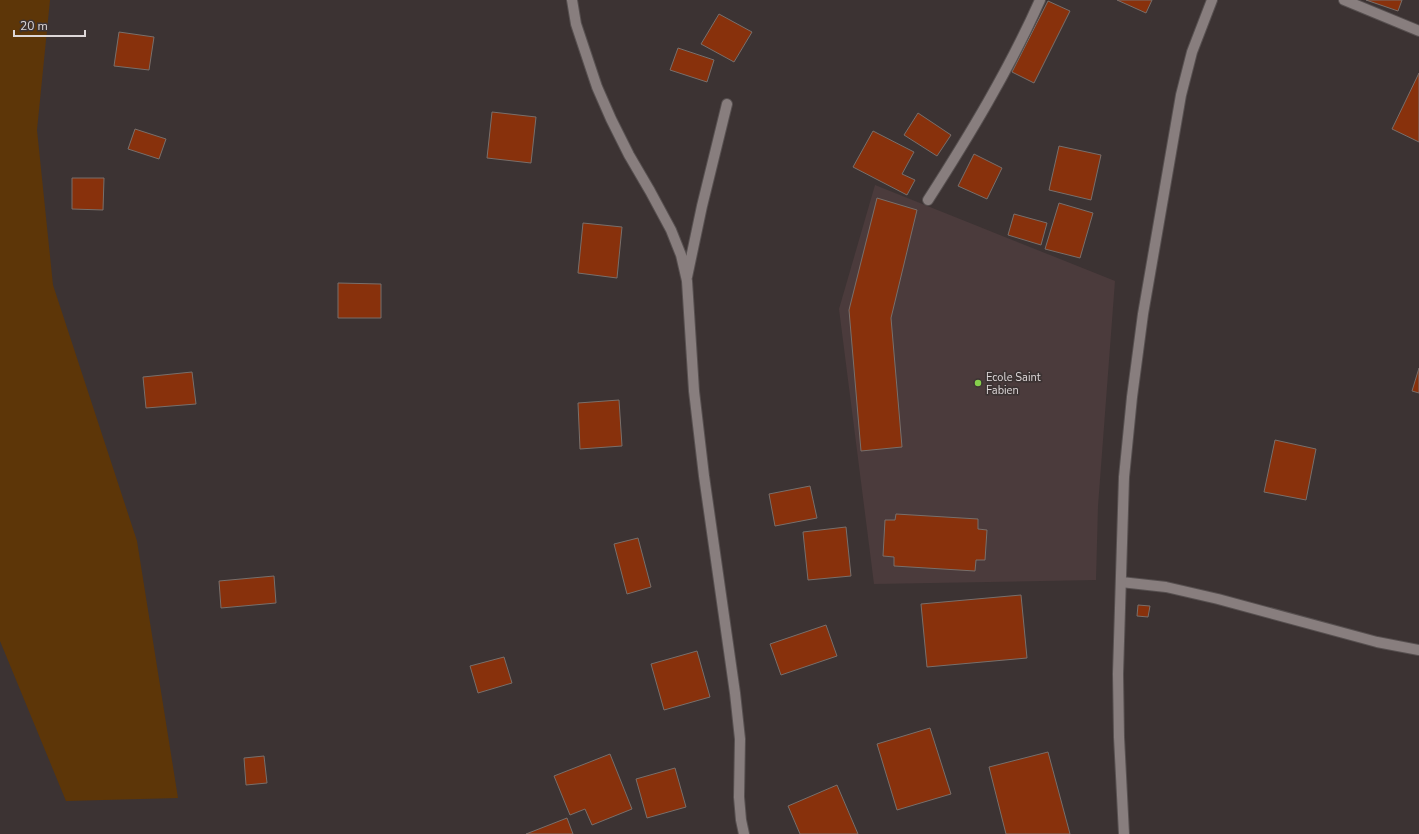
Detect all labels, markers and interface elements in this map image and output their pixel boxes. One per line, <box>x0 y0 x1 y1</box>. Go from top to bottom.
scale bar <box>14 12 85 38</box>
text: 20 m <box>20 18 48 34</box>
place label: Ecole Saint Fabien <box>986 370 1041 398</box>
marker: Ecole Saint Fabien <box>973 378 983 388</box>

